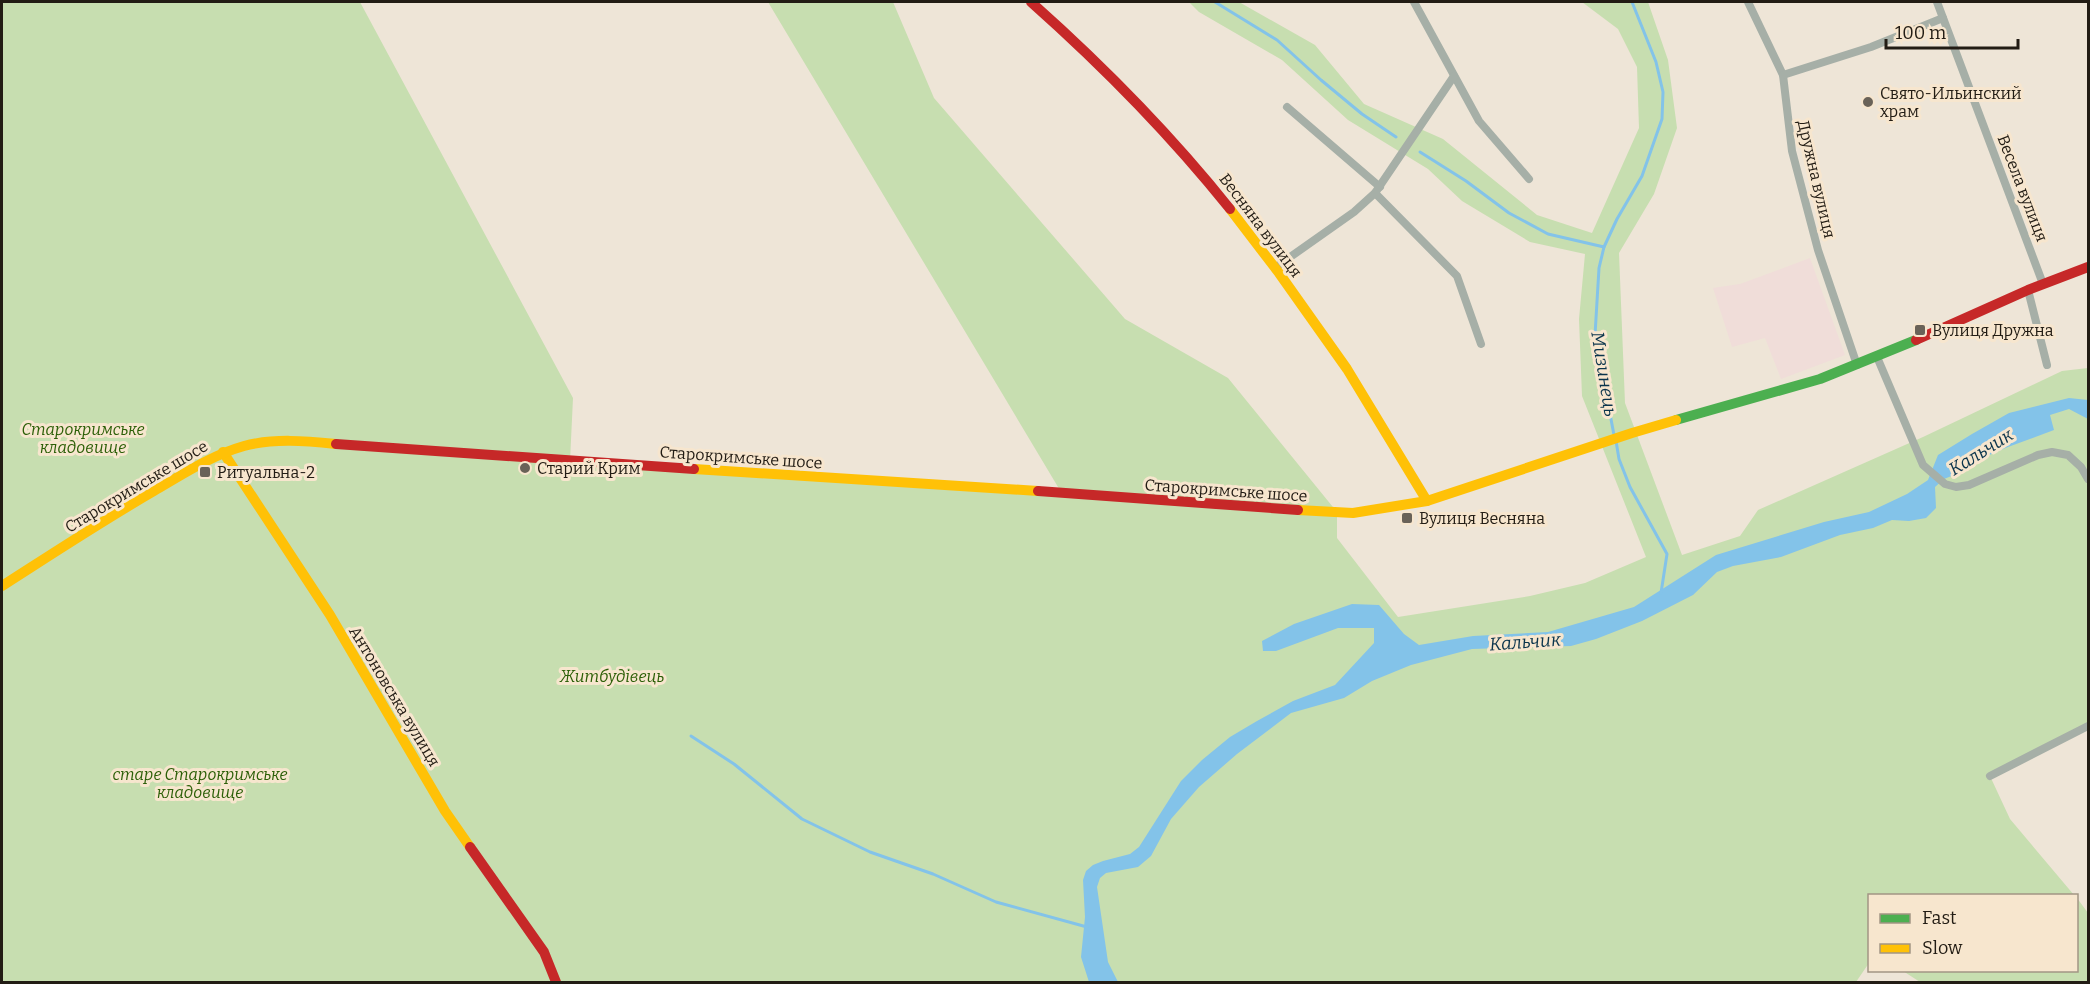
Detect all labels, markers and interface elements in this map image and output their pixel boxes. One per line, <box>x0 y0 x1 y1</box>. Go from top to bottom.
scale bar <box>1886 12 2018 50</box>
text: 100 m <box>1895 22 1946 44</box>
place label: Свято-Ильинский храм <box>1880 84 2022 121</box>
marker: Свято-Ильинский храм <box>1861 95 1875 109</box>
street label: Дружна вулиця <box>1794 118 1839 240</box>
street label: Весела вулиця <box>1993 132 2052 244</box>
street label: Весняна вулиця <box>1215 170 1306 281</box>
place label: Вулиця Дружна <box>1932 321 2054 340</box>
marker: Вулиця Дружна <box>1913 323 1927 337</box>
water label: Мизинець <box>1586 330 1622 418</box>
park label: Старокримське кладовище <box>21 420 145 457</box>
water label: Кальчик <box>1945 423 2018 480</box>
street label: Старокримське шосе <box>61 436 211 537</box>
street label: Старокримське шосе <box>659 442 823 473</box>
place label: Старий Крим <box>537 459 640 478</box>
marker: Старий Крим <box>518 461 532 475</box>
place label: Ритуальна-2 <box>217 463 315 482</box>
marker: Ритуальна-2 <box>198 465 212 479</box>
street label: Старокримське шосе <box>1144 475 1308 506</box>
place label: Вулиця Весняна <box>1419 509 1545 528</box>
marker: Вулиця Весняна <box>1400 511 1414 525</box>
street label: Антоновська вулиця <box>345 623 444 770</box>
water label: Кальчик <box>1488 628 1562 655</box>
park label: Житбудівець <box>559 667 664 686</box>
park label: старе Старокримське кладовище <box>112 765 288 802</box>
legend <box>1868 894 2078 972</box>
text: Fast <box>1922 907 1957 929</box>
text: Slow <box>1922 937 1963 959</box>

